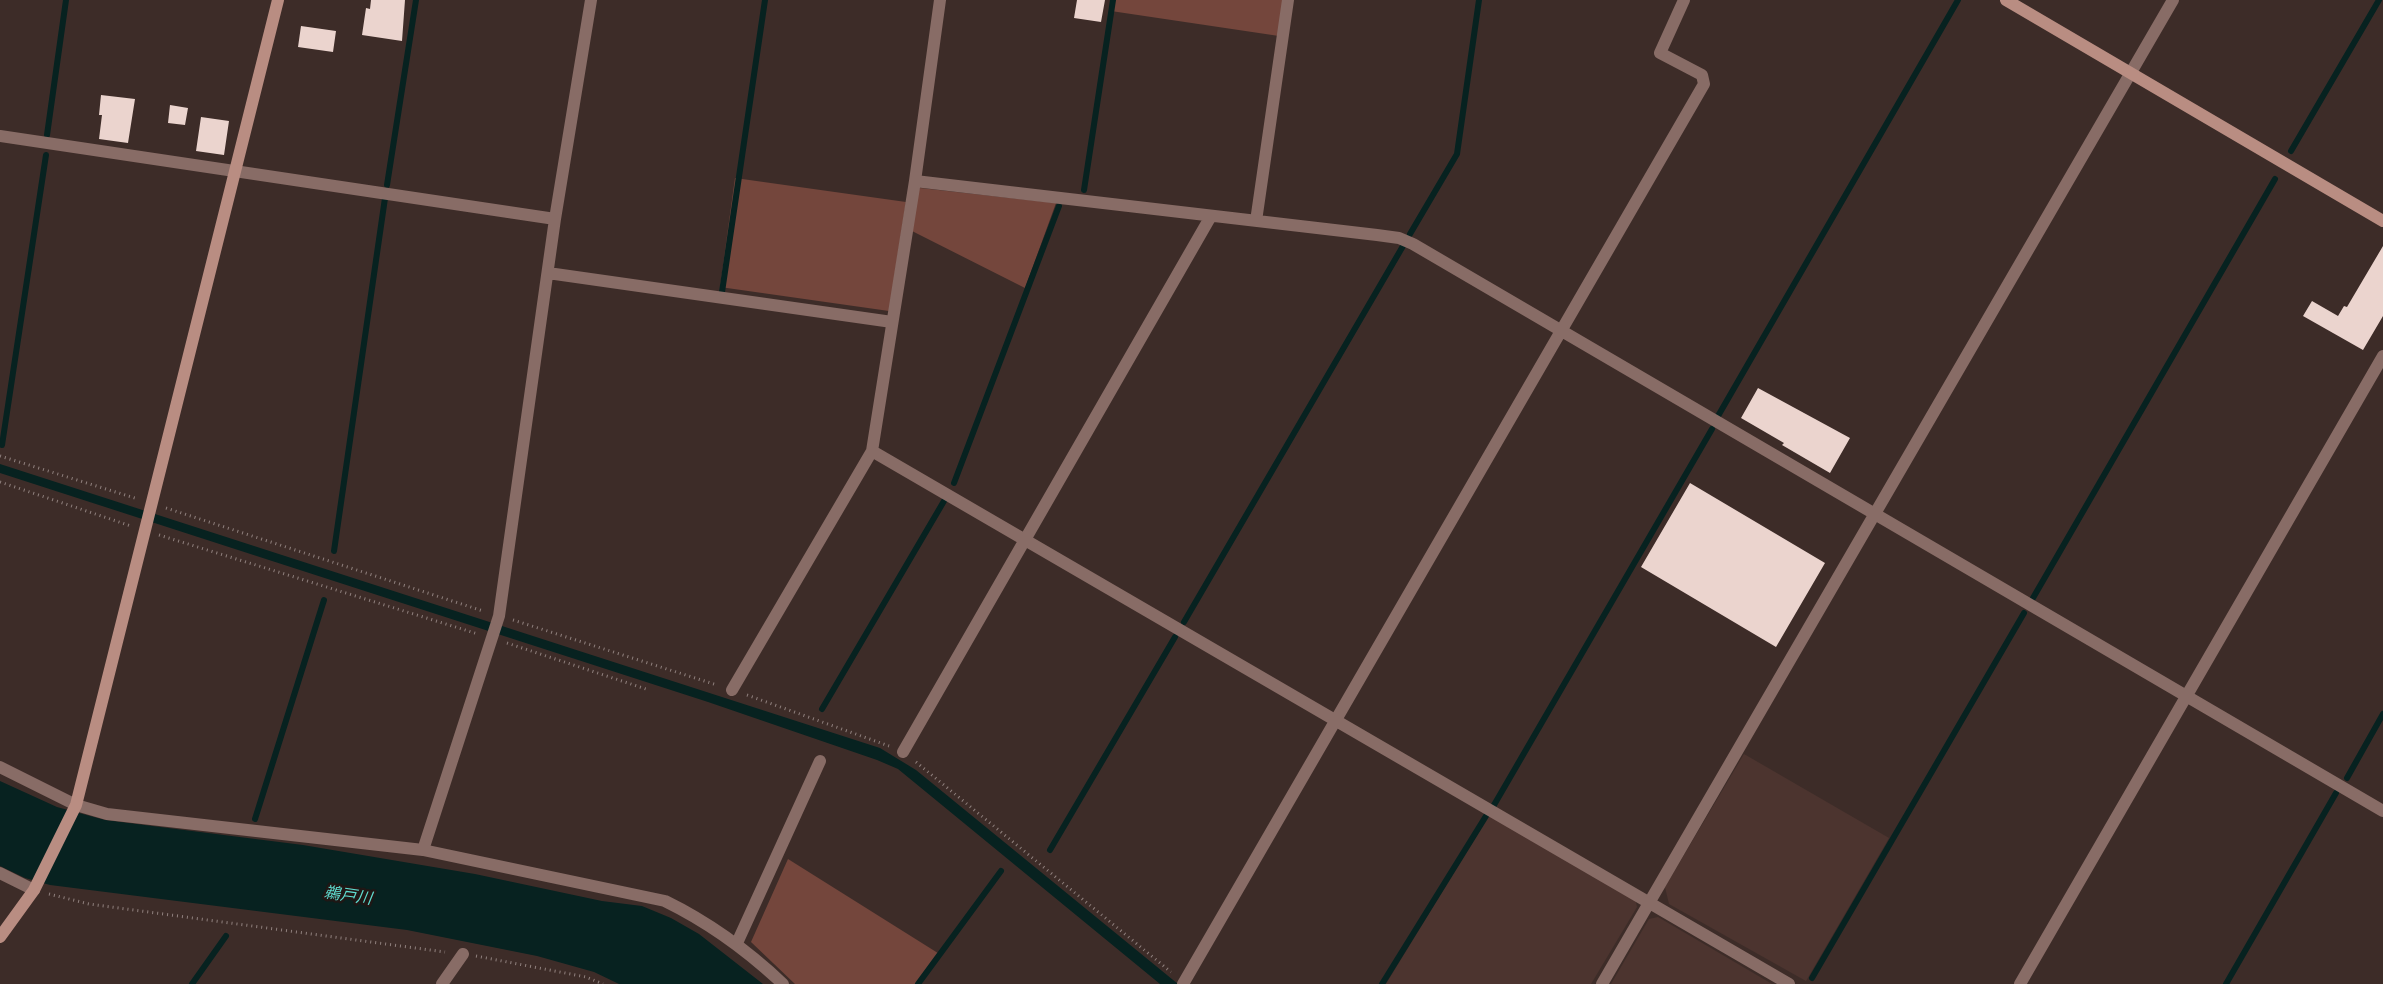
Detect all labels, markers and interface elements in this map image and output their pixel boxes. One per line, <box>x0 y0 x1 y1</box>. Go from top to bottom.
water label: 鵜戸川 <box>323 883 373 909</box>

